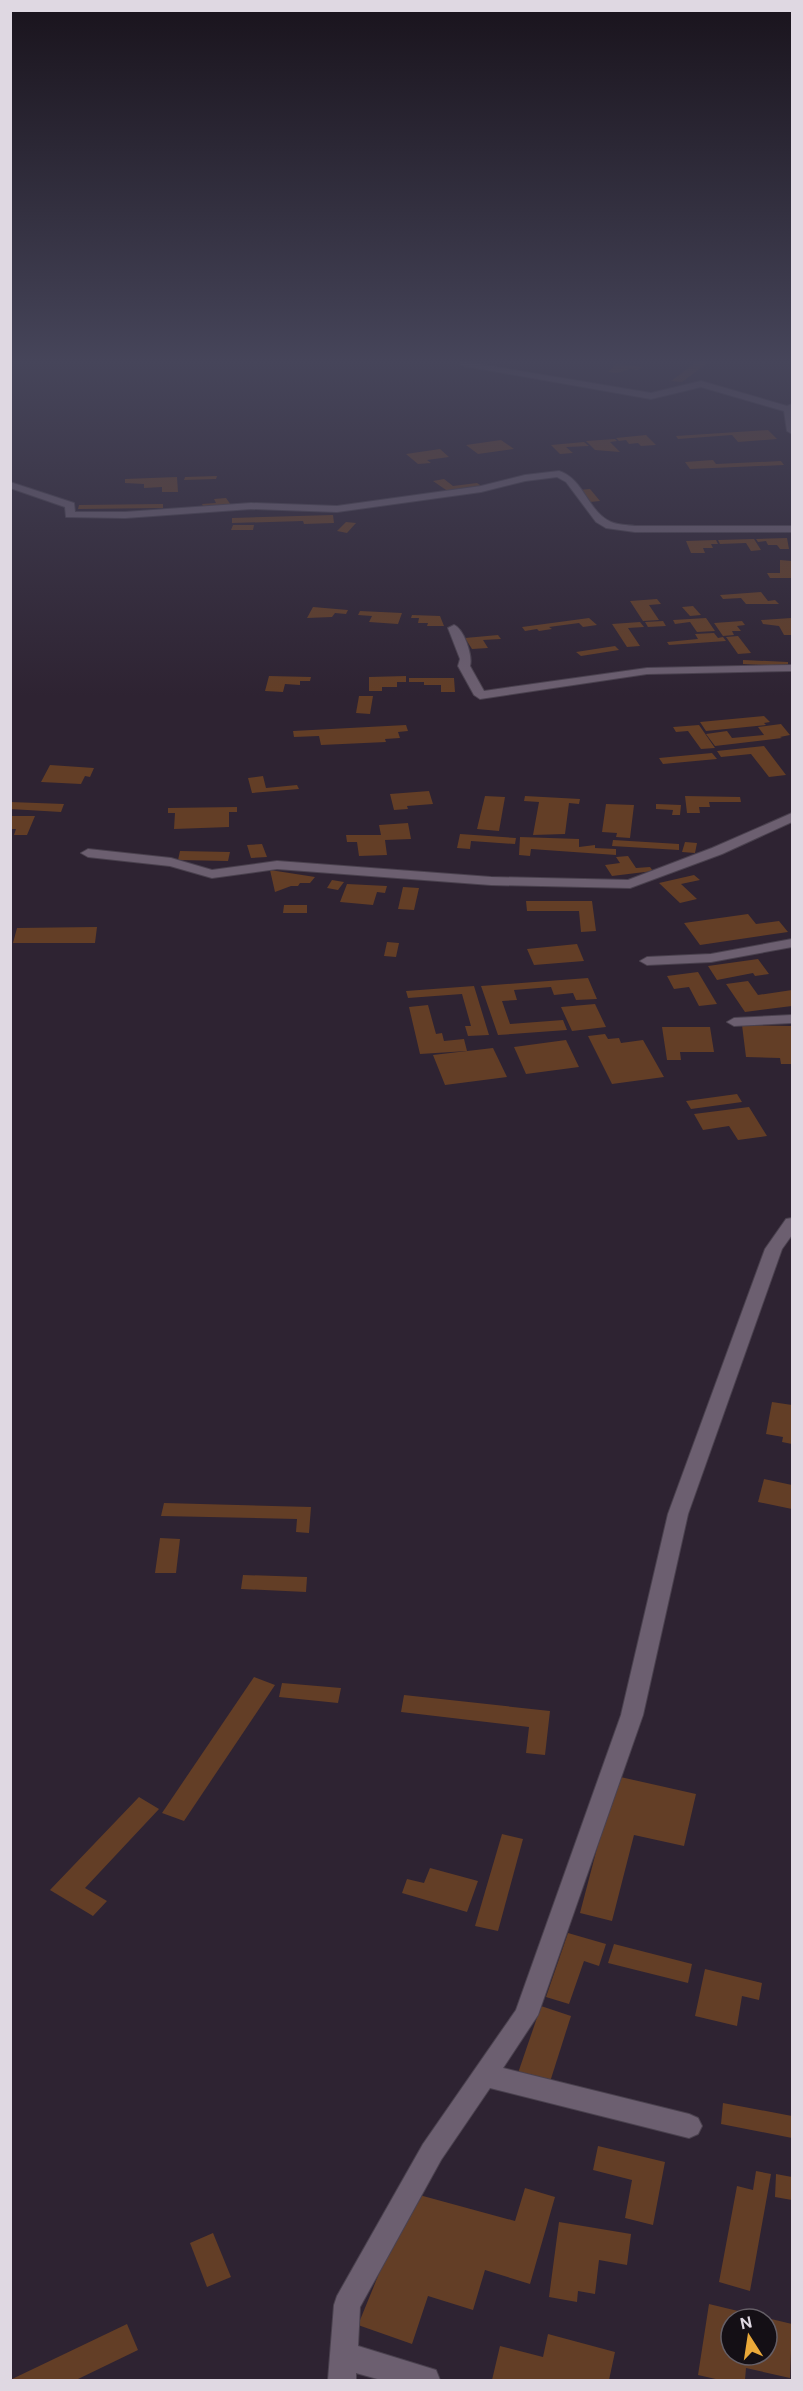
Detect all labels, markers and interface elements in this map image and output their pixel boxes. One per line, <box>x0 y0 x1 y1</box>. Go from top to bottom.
north arrow <box>719 2307 779 2367</box>
text: N <box>738 2311 754 2334</box>

